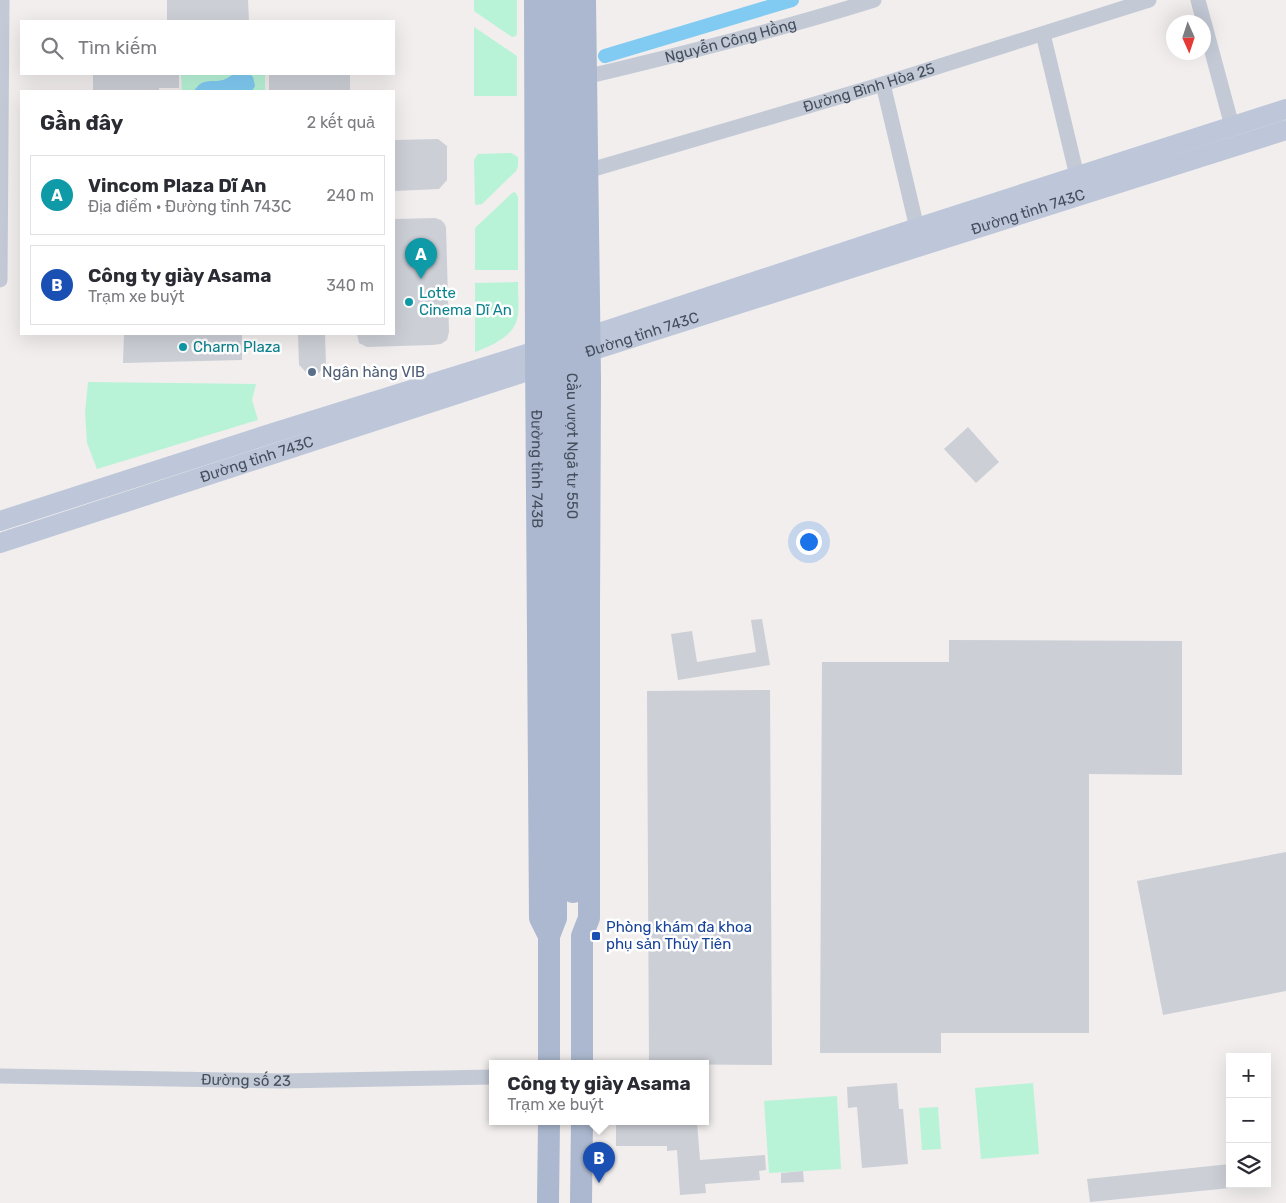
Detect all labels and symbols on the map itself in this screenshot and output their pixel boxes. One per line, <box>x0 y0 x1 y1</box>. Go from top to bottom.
street label: Nguyễn Công Hồng <box>663 15 798 66</box>
north arrow <box>1166 15 1211 60</box>
street label: Đường Bình Hòa 25 <box>801 59 937 116</box>
street label: Đường tỉnh 743C <box>969 185 1087 238</box>
pin: A <box>405 238 437 279</box>
place label: Lotte Cinema Dĩ An <box>419 284 512 319</box>
marker: Lotte Cinema Dĩ An <box>403 296 415 308</box>
street label: Đường tỉnh 743C <box>583 308 701 361</box>
place label: Charm Plaza <box>193 338 281 356</box>
marker: Charm Plaza <box>177 341 189 353</box>
place label: Ngân hàng VIB <box>322 363 425 381</box>
marker: Ngân hàng VIB <box>306 366 318 378</box>
street label: Cầu vượt Ngã tư 550 <box>563 373 581 519</box>
street label: Đường tỉnh 743B <box>527 410 546 528</box>
street label: Đường tỉnh 743C <box>198 432 316 486</box>
your location <box>796 529 822 555</box>
place label: Phòng khám đa khoa phụ sản Thủy Tiên <box>606 918 752 953</box>
marker: Phòng khám đa khoa phụ sản Thủy Tiên <box>590 930 602 942</box>
street label: Đường số 23 <box>201 1071 291 1090</box>
pin: B <box>583 1142 615 1183</box>

